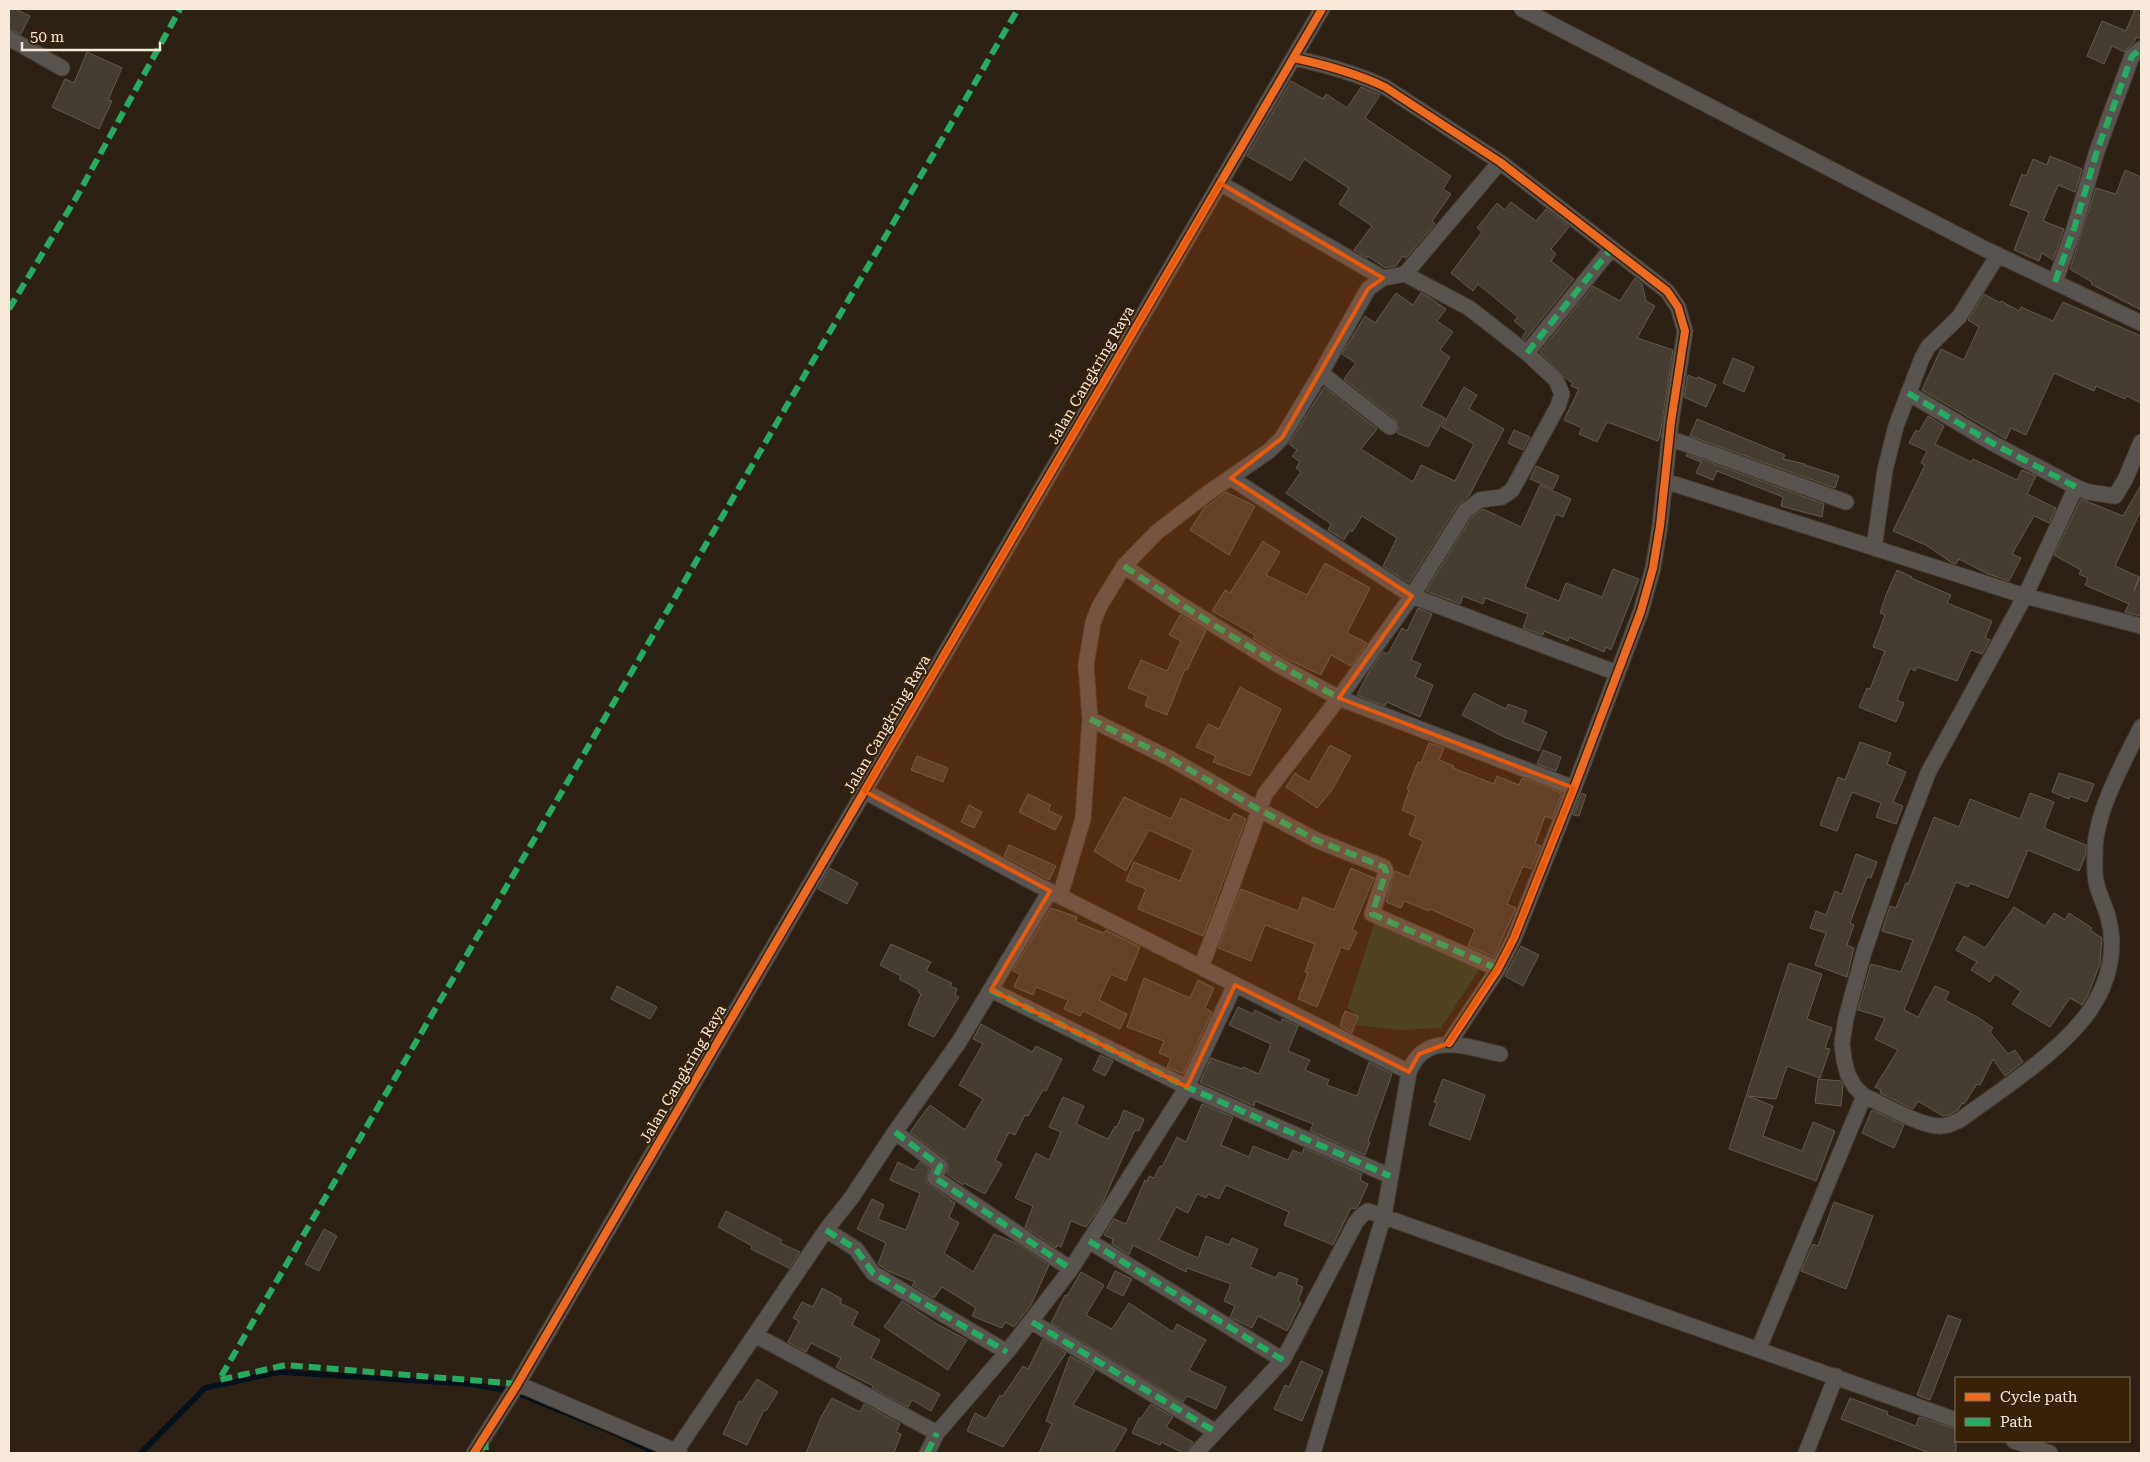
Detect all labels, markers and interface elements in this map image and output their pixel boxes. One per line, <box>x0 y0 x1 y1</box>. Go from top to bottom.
scale bar <box>22 20 160 52</box>
text: 50 m <box>30 28 65 46</box>
street label: Jalan Cangkring Raya <box>1044 303 1138 447</box>
street label: Jalan Cangkring Raya <box>840 652 934 796</box>
street label: Jalan Cangkring Raya <box>636 1002 730 1146</box>
legend <box>1955 1377 2130 1442</box>
text: Cycle path <box>2000 1388 2078 1406</box>
text: Path <box>2000 1413 2033 1431</box>

